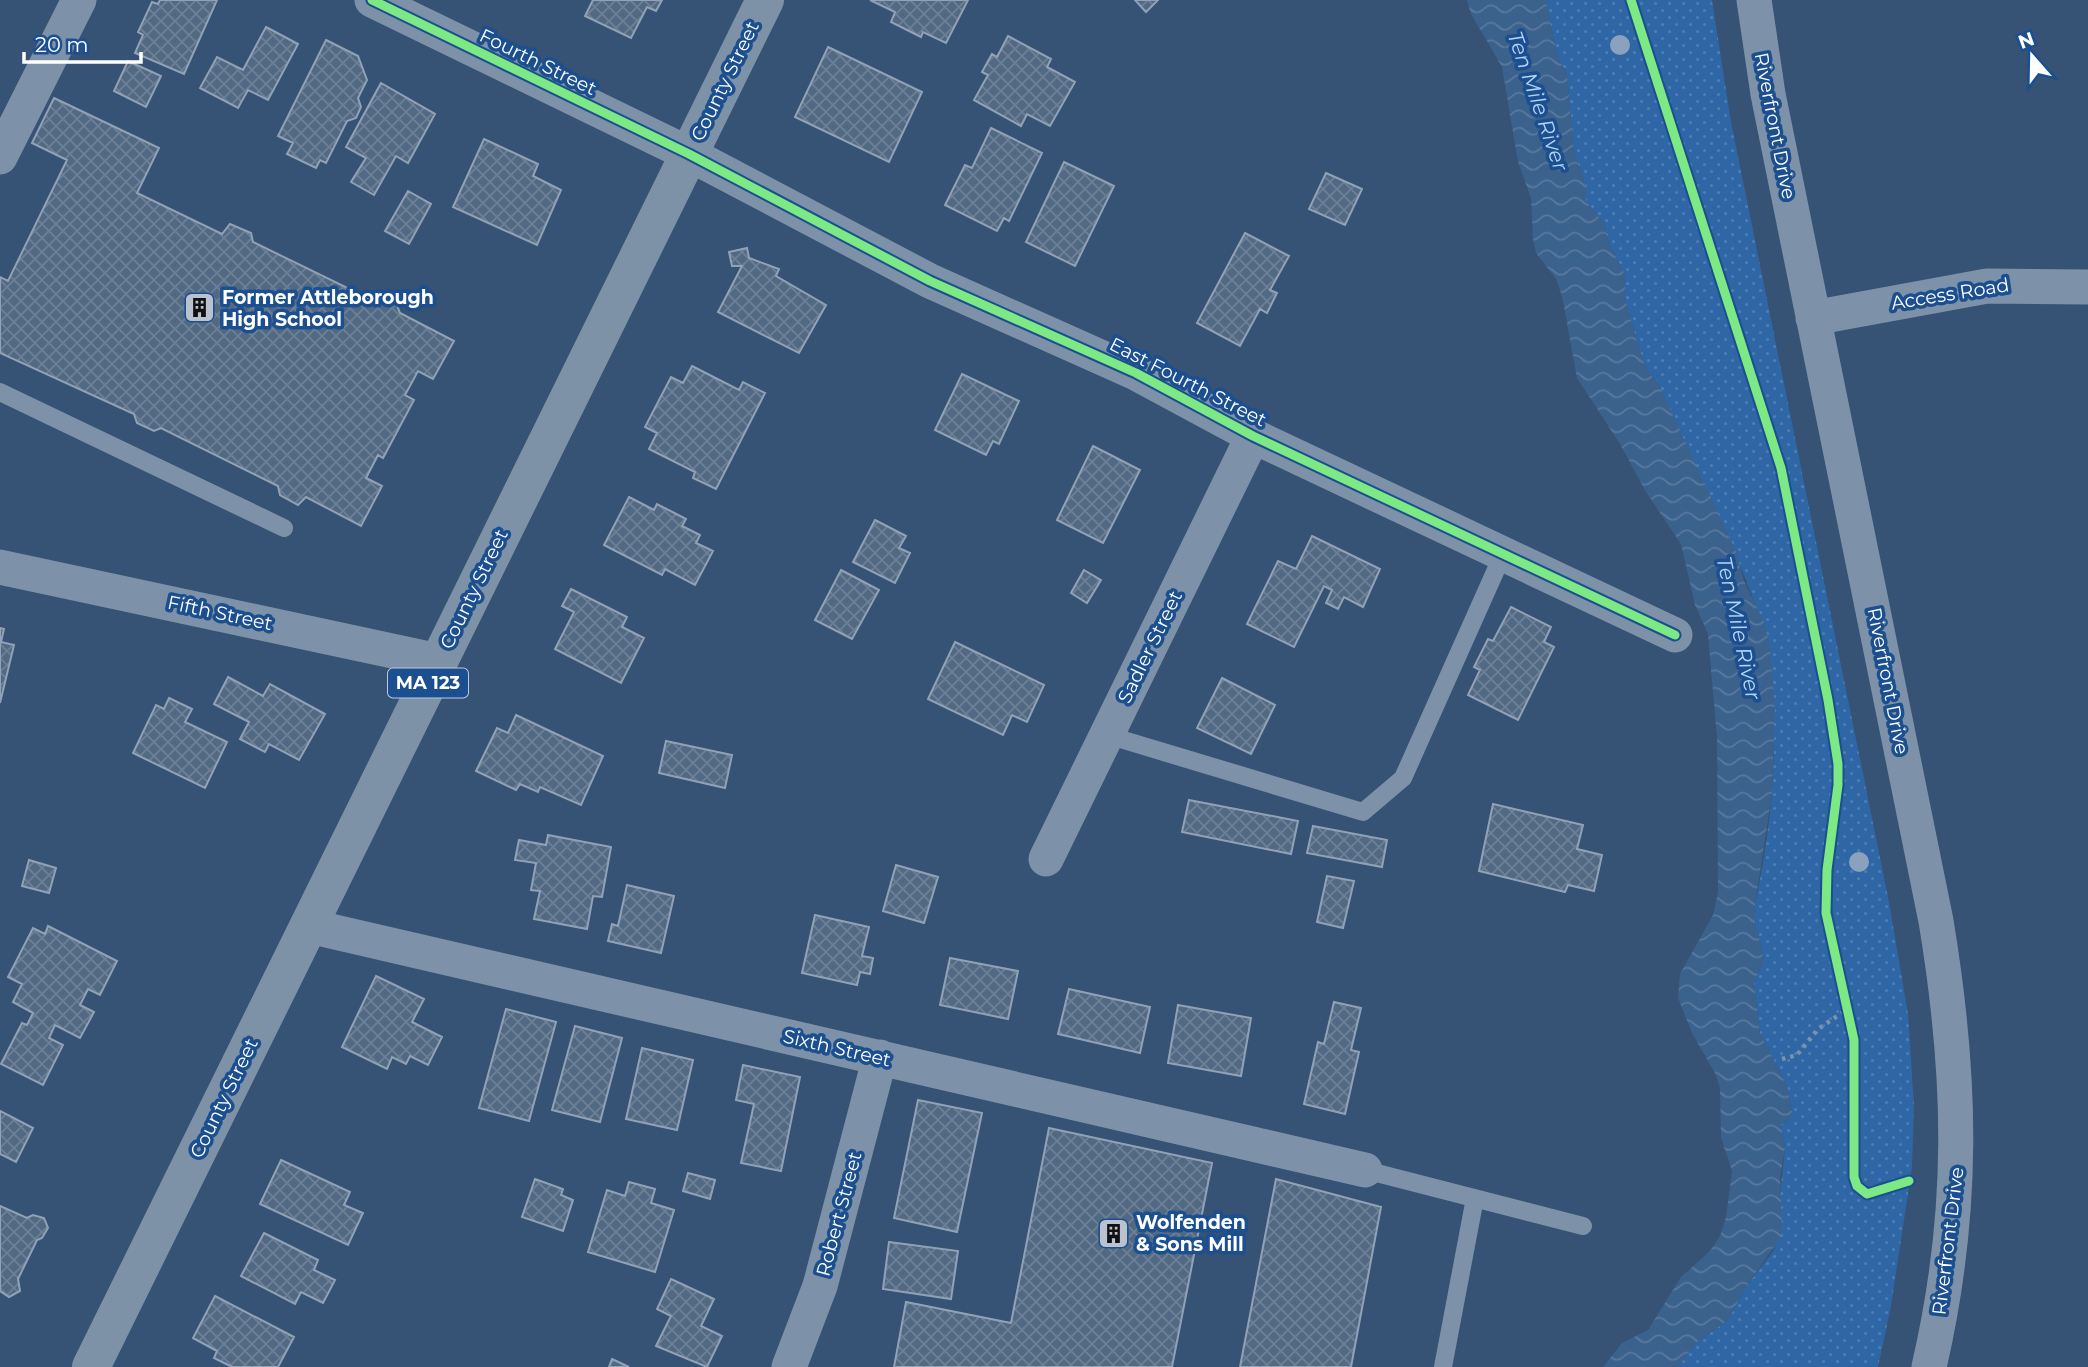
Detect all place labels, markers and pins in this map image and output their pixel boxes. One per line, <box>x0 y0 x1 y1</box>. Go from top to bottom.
place label: Former Attleborough High School <box>222 286 434 331</box>
building icon: Former Attleborough High School <box>182 291 216 325</box>
place label: Wolfenden & Sons Mill <box>1136 1211 1246 1256</box>
building icon: Wolfenden & Sons Mill <box>1096 1216 1130 1250</box>

